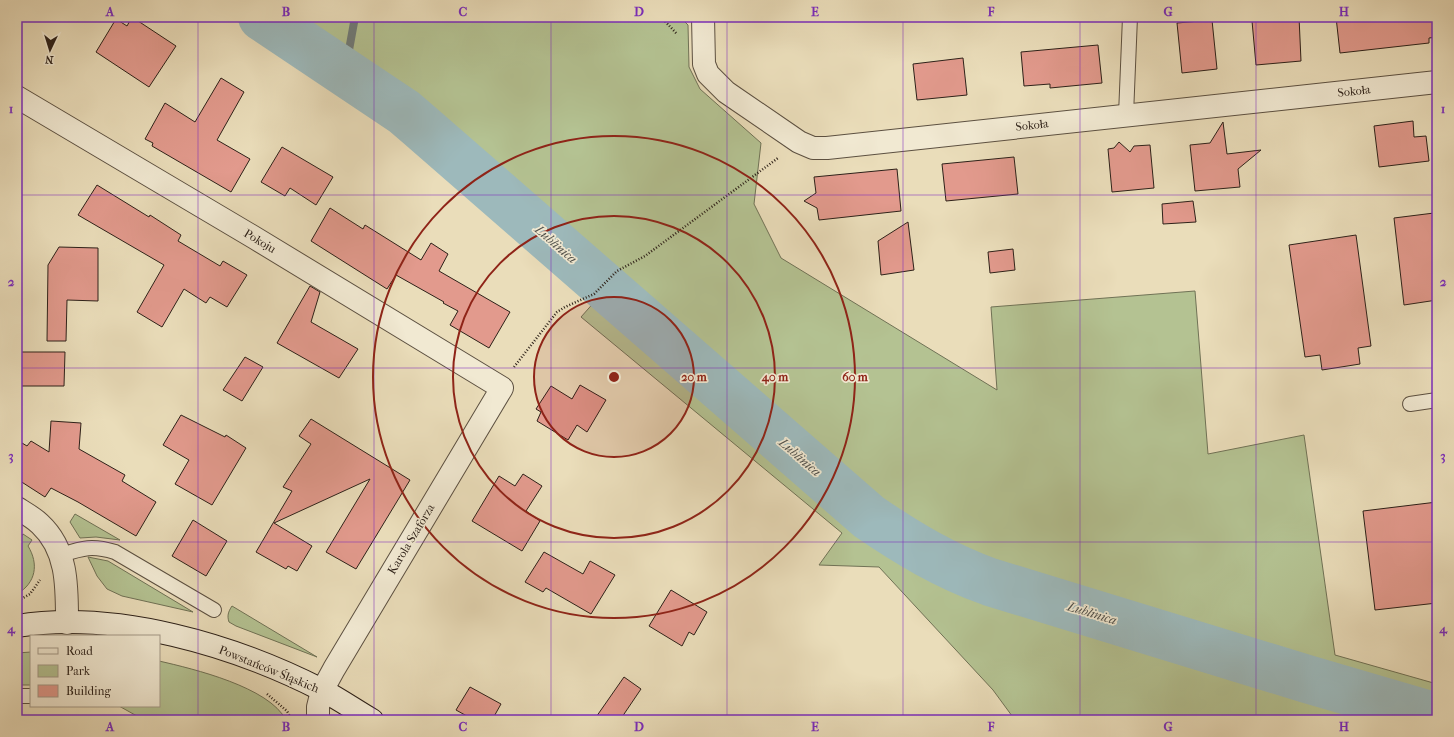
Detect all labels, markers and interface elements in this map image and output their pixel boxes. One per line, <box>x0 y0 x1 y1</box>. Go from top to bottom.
text: A <box>105 4 115 19</box>
text: B <box>282 4 291 19</box>
text: C <box>459 4 468 19</box>
text: D <box>634 4 644 19</box>
text: E <box>811 4 819 19</box>
text: F <box>987 4 995 19</box>
text: G <box>1163 4 1173 19</box>
text: H <box>1339 4 1350 19</box>
north arrow <box>30 30 70 70</box>
text: N <box>44 53 54 66</box>
street label: Sokoła <box>1337 82 1372 100</box>
text: 1 <box>9 101 14 116</box>
text: 1 <box>1441 101 1446 116</box>
street label: Sokoła <box>1015 116 1050 134</box>
water label: Lublinica <box>531 221 580 266</box>
street label: Pokoju <box>241 226 279 256</box>
text: 2 <box>8 274 15 289</box>
text: 2 <box>1440 274 1447 289</box>
centre of rings <box>607 370 621 384</box>
text: 20 m <box>681 370 708 384</box>
text: 40 m <box>761 370 789 385</box>
text: 60 m <box>842 370 869 384</box>
water label: Lublinica <box>775 434 824 479</box>
text: 3 <box>8 448 14 464</box>
text: 3 <box>1440 448 1446 464</box>
street label: Karola Szaforza <box>384 501 438 577</box>
water label: Lublinica <box>1065 598 1119 628</box>
text: 4 <box>6 621 16 637</box>
text: 4 <box>1438 621 1448 637</box>
legend <box>30 635 160 707</box>
street label: Powstańców Śląskich <box>217 642 322 696</box>
text: Road <box>66 644 93 658</box>
text: Park <box>66 664 91 678</box>
text: Building <box>66 684 111 698</box>
text: A <box>105 719 115 734</box>
text: B <box>282 719 291 734</box>
text: C <box>459 719 468 734</box>
text: D <box>634 719 644 734</box>
text: E <box>811 719 819 734</box>
text: F <box>987 719 995 734</box>
text: G <box>1163 719 1173 734</box>
text: H <box>1339 719 1350 734</box>

